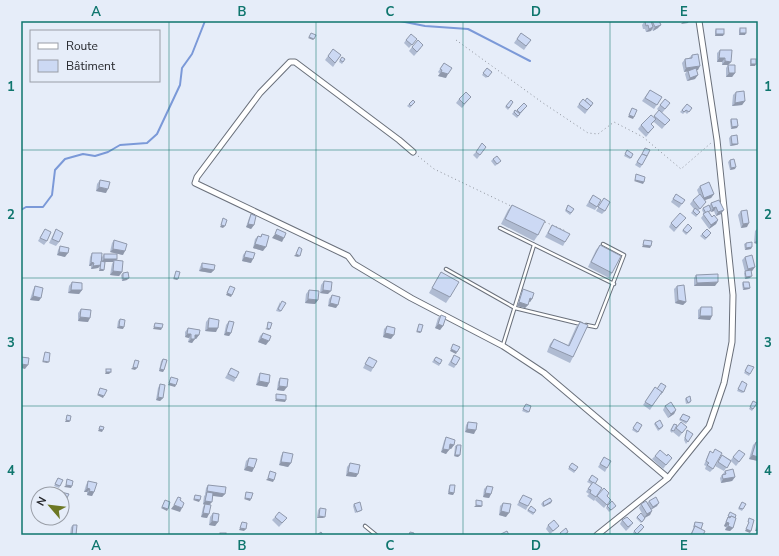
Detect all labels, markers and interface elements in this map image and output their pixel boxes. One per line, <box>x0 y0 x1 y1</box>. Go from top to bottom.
text: A <box>91 3 101 21</box>
text: B <box>238 3 247 21</box>
text: C <box>386 3 395 21</box>
text: D <box>531 3 541 21</box>
text: E <box>680 3 688 21</box>
legend <box>30 30 160 82</box>
text: Route <box>66 38 98 54</box>
text: Bâtiment <box>66 58 116 74</box>
text: 1 <box>7 78 15 96</box>
text: 1 <box>764 78 772 96</box>
text: 2 <box>7 206 15 224</box>
text: 2 <box>764 206 772 224</box>
text: 3 <box>7 334 15 352</box>
text: 3 <box>764 334 772 352</box>
text: 4 <box>7 462 15 480</box>
text: 4 <box>764 462 772 480</box>
north arrow <box>30 486 70 526</box>
text: N <box>33 494 50 509</box>
text: A <box>91 537 101 555</box>
text: B <box>238 537 247 555</box>
text: C <box>386 537 395 555</box>
text: D <box>531 537 541 555</box>
text: E <box>680 537 688 555</box>

